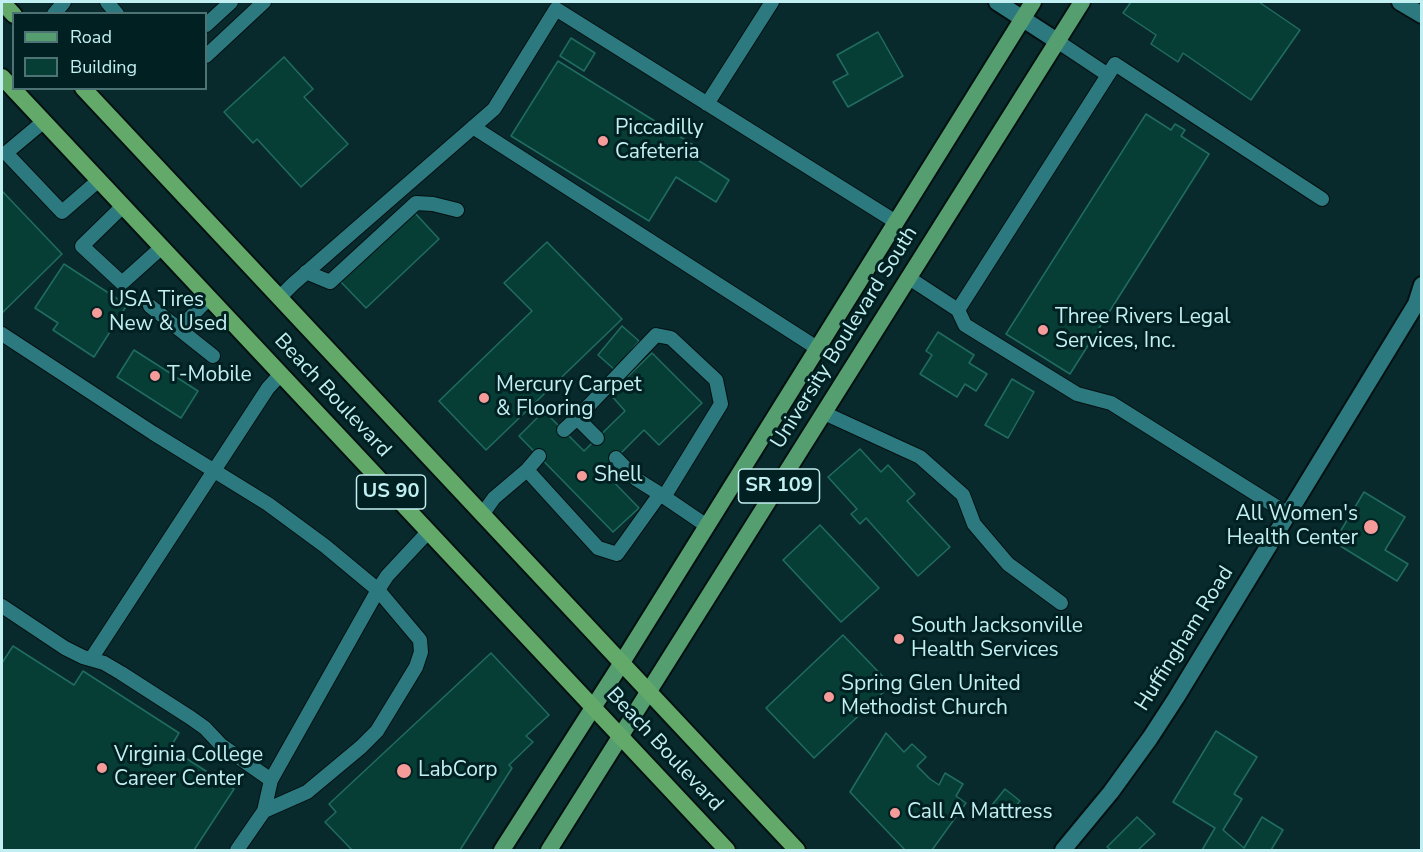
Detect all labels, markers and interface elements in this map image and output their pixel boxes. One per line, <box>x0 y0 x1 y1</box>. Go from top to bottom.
legend <box>12 12 207 90</box>
text: Road <box>70 25 112 49</box>
text: Building <box>70 55 137 79</box>
place label: Piccadilly Cafeteria <box>615 116 704 166</box>
marker: Piccadilly Cafeteria <box>596 134 610 148</box>
street label: University Boulevard South <box>766 222 924 454</box>
place label: USA Tires New & Used <box>109 288 227 338</box>
place label: Three Rivers Legal Services, Inc. <box>1055 305 1230 355</box>
marker: USA Tires New & Used <box>90 306 104 320</box>
marker: Three Rivers Legal Services, Inc. <box>1036 323 1050 337</box>
street label: Beach Boulevard <box>268 329 396 463</box>
place label: T-Mobile <box>167 363 252 389</box>
marker: T-Mobile <box>148 369 162 383</box>
place label: Mercury Carpet & Flooring <box>496 373 642 423</box>
marker: Mercury Carpet & Flooring <box>477 391 491 405</box>
place label: Shell <box>594 463 642 489</box>
marker: Shell <box>575 469 589 483</box>
road number: SR 109 <box>738 469 820 503</box>
road number: US 90 <box>356 475 426 509</box>
place label: All Women's Health Center <box>1227 502 1358 552</box>
marker: All Women's Health Center <box>1362 518 1380 536</box>
street label: Huffingham Road <box>1130 562 1240 716</box>
place label: South Jacksonville Health Services <box>911 614 1083 664</box>
marker: South Jacksonville Health Services <box>892 632 906 646</box>
place label: Spring Glen United Methodist Church <box>841 672 1021 722</box>
street label: Beach Boulevard <box>600 683 728 817</box>
marker: Spring Glen United Methodist Church <box>822 690 836 704</box>
place label: Virginia College Career Center <box>114 743 263 793</box>
place label: LabCorp <box>418 758 498 784</box>
marker: Virginia College Career Center <box>95 761 109 775</box>
marker: LabCorp <box>395 762 413 780</box>
place label: Call A Mattress <box>907 800 1053 826</box>
marker: Call A Mattress <box>888 806 902 820</box>

